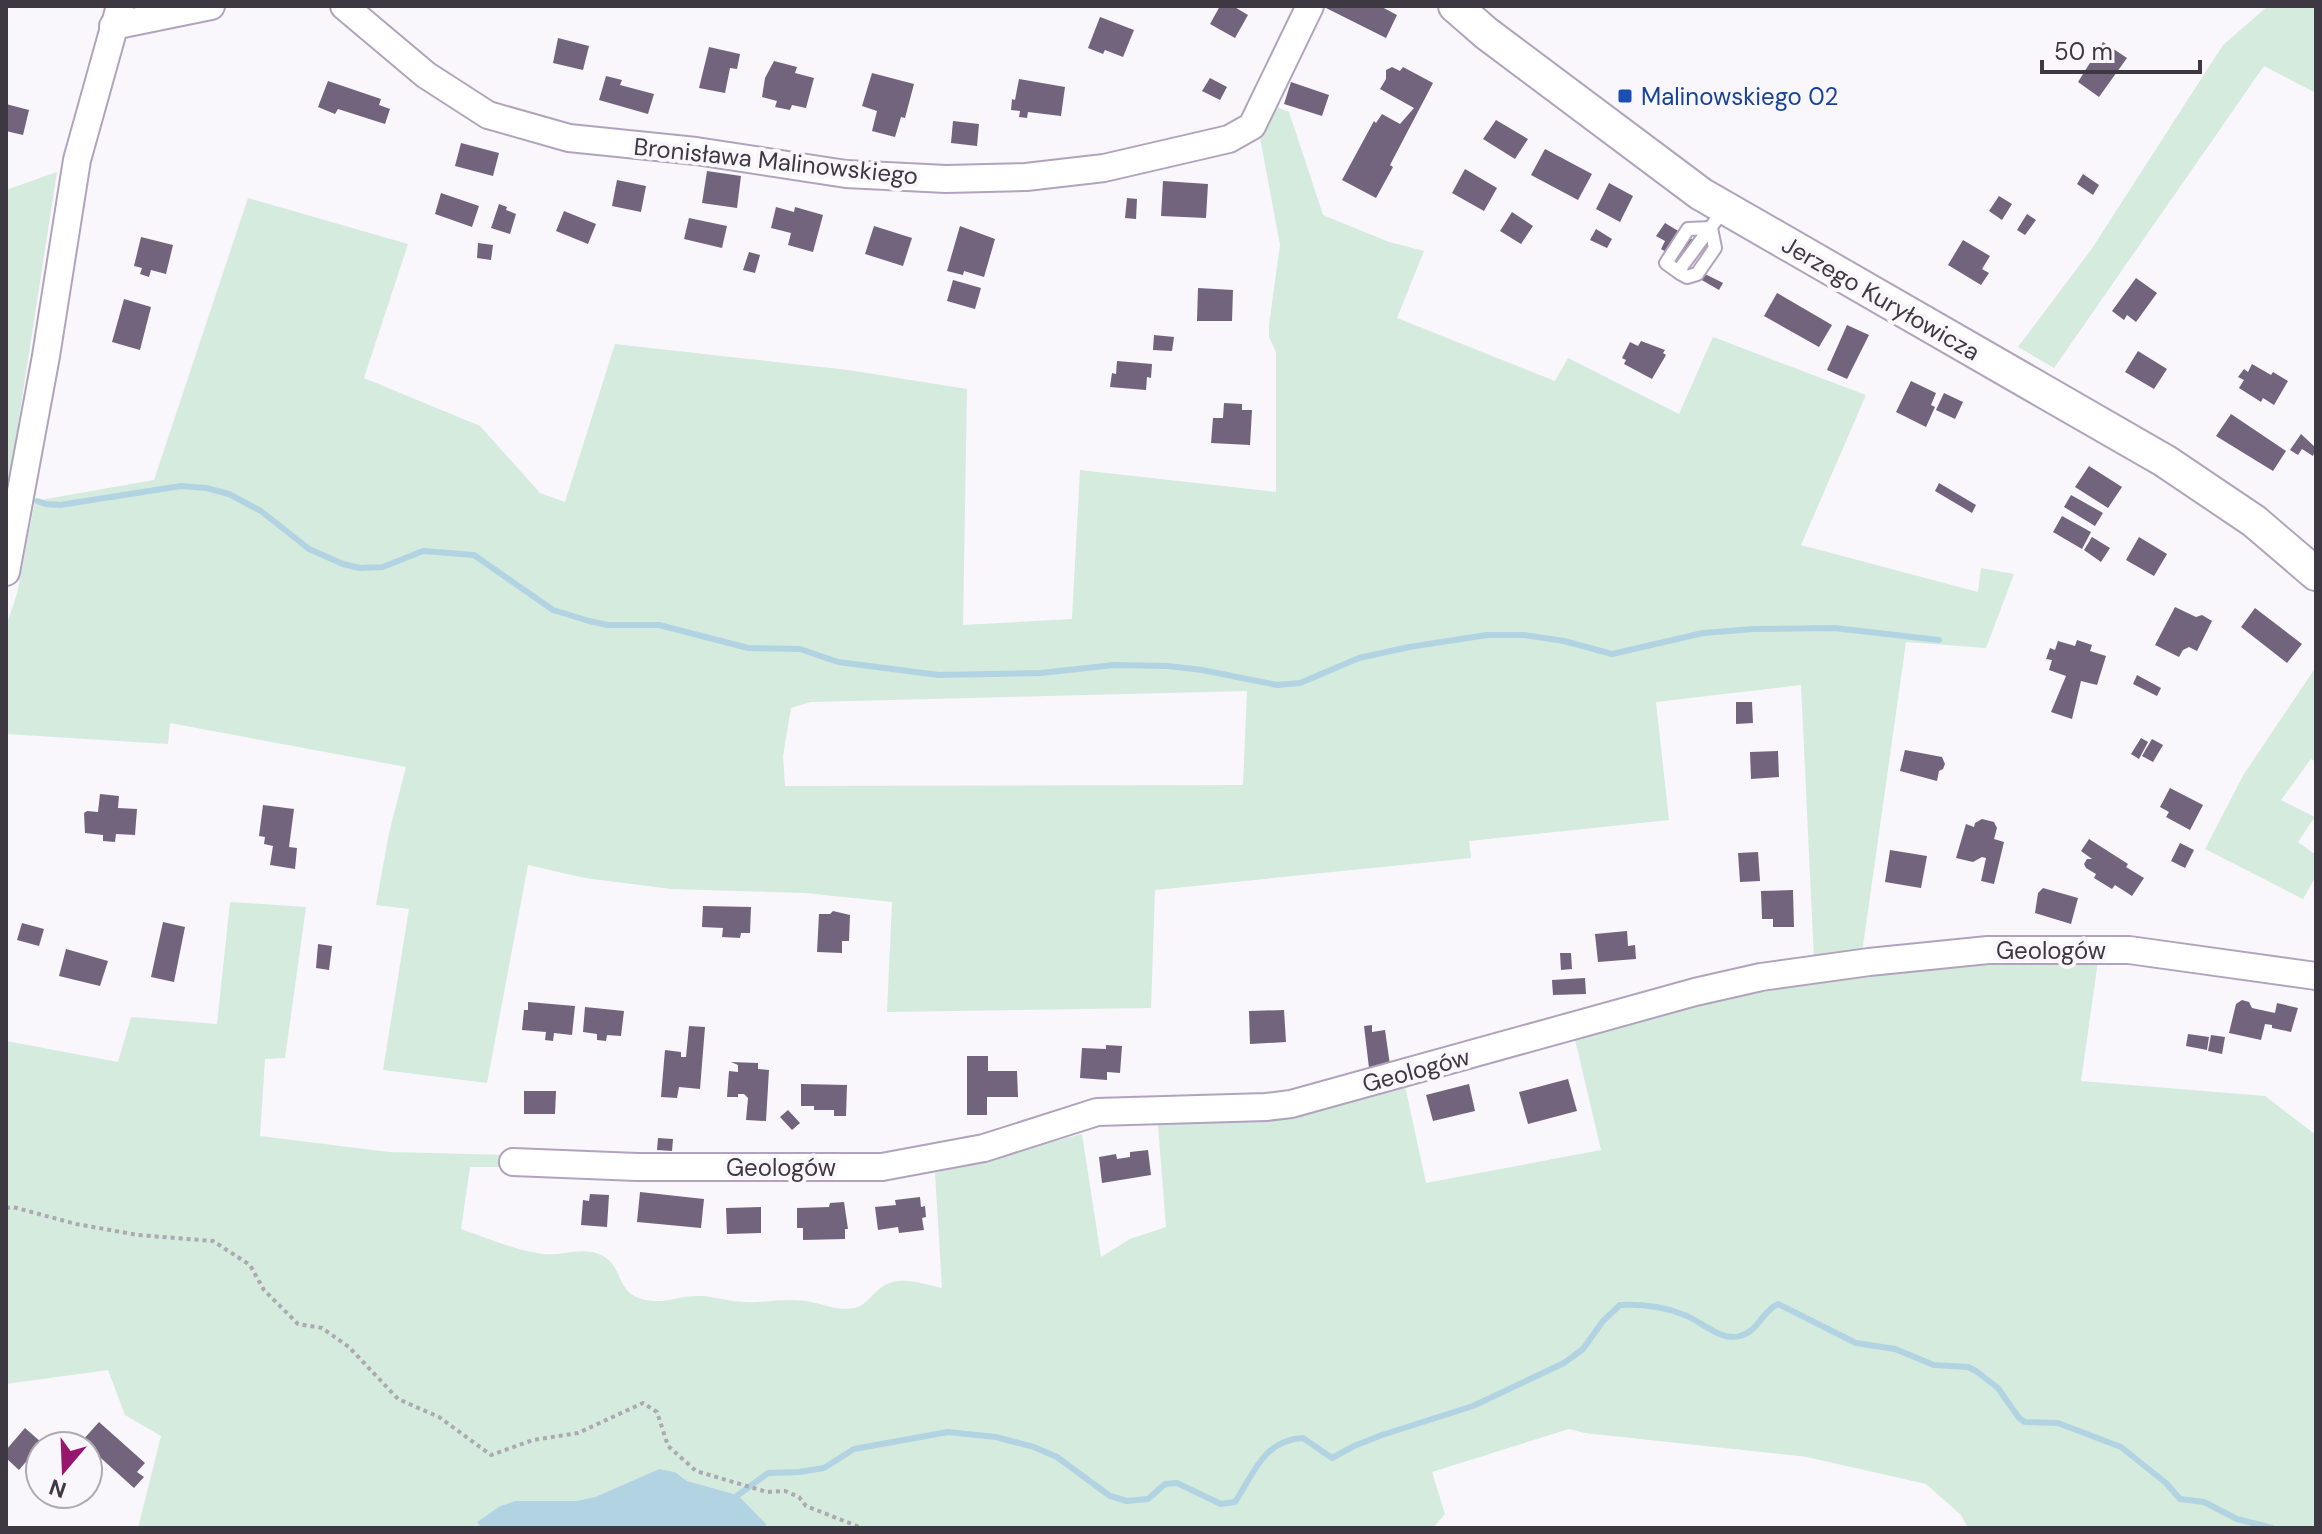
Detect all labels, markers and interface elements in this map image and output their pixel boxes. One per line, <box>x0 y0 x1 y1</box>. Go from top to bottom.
scale bar <box>2042 24 2200 74</box>
text: 50 m <box>2054 36 2113 67</box>
place label: Malinowskiego 02 <box>1641 81 1838 112</box>
marker: Malinowskiego 02 <box>1616 87 1634 105</box>
street label: Bronisława Malinowskiego <box>632 131 920 191</box>
street label: Jerzego Kuryłowicza <box>1776 229 1986 367</box>
street label: Geologów <box>1996 935 2106 966</box>
street label: Geologów <box>1359 1041 1473 1099</box>
street label: Geologów <box>726 1152 836 1183</box>
north arrow <box>24 1430 104 1510</box>
text: N <box>45 1472 70 1505</box>

